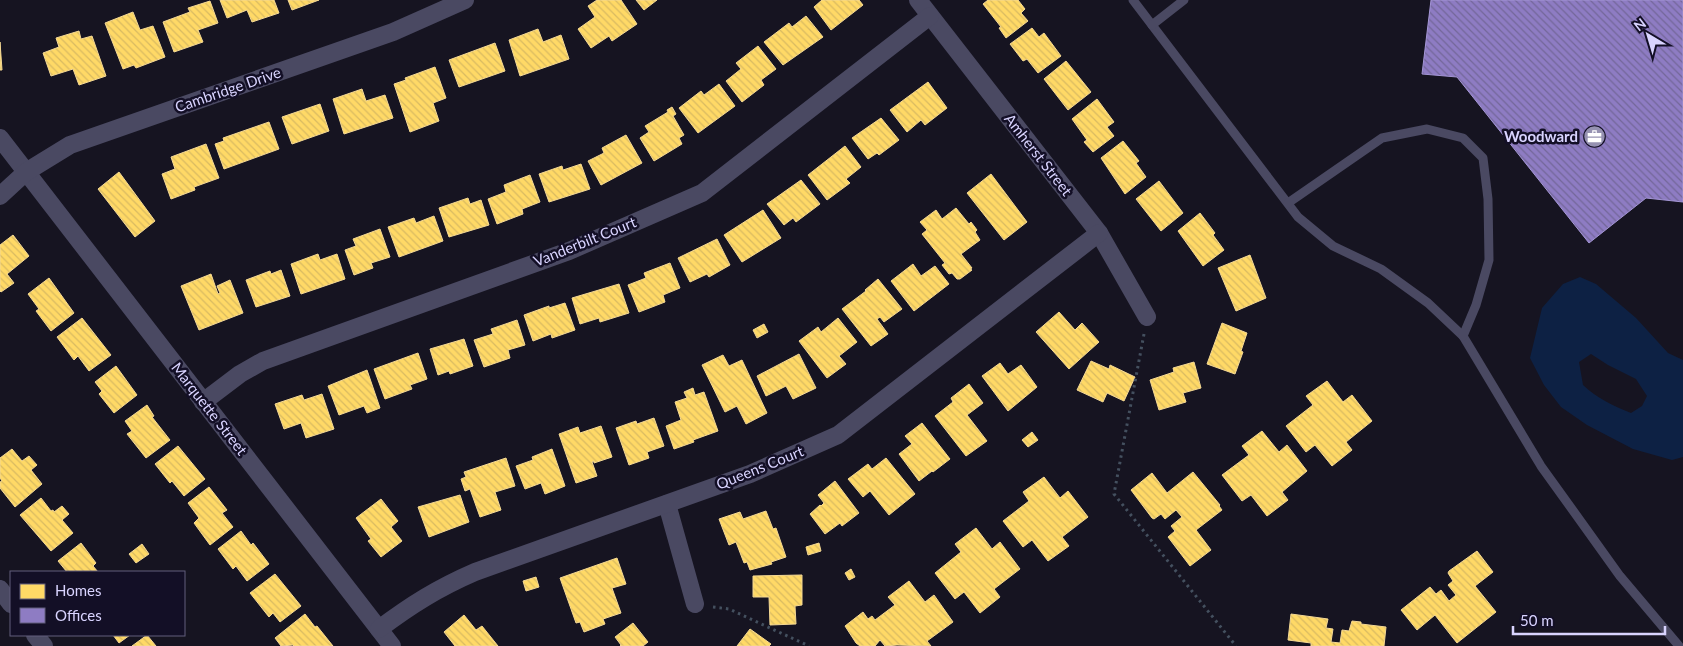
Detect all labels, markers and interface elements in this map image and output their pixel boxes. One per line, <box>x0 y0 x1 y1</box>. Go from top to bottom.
north arrow <box>1623 10 1673 60</box>
text: N <box>1630 14 1649 34</box>
street label: Cambridge Drive <box>172 62 283 116</box>
street label: Amherst Street <box>1001 110 1077 200</box>
office icon: Woodward <box>1582 125 1606 149</box>
place label: Woodward <box>1504 127 1578 145</box>
street label: Vanderbilt Court <box>531 212 639 270</box>
street label: Marquette Street <box>168 359 252 459</box>
street label: Queens Court <box>713 441 806 493</box>
legend <box>10 571 185 636</box>
text: Homes <box>55 581 101 599</box>
scale bar <box>1513 604 1666 636</box>
text: Offices <box>55 606 102 624</box>
text: 50 m <box>1520 611 1554 629</box>

